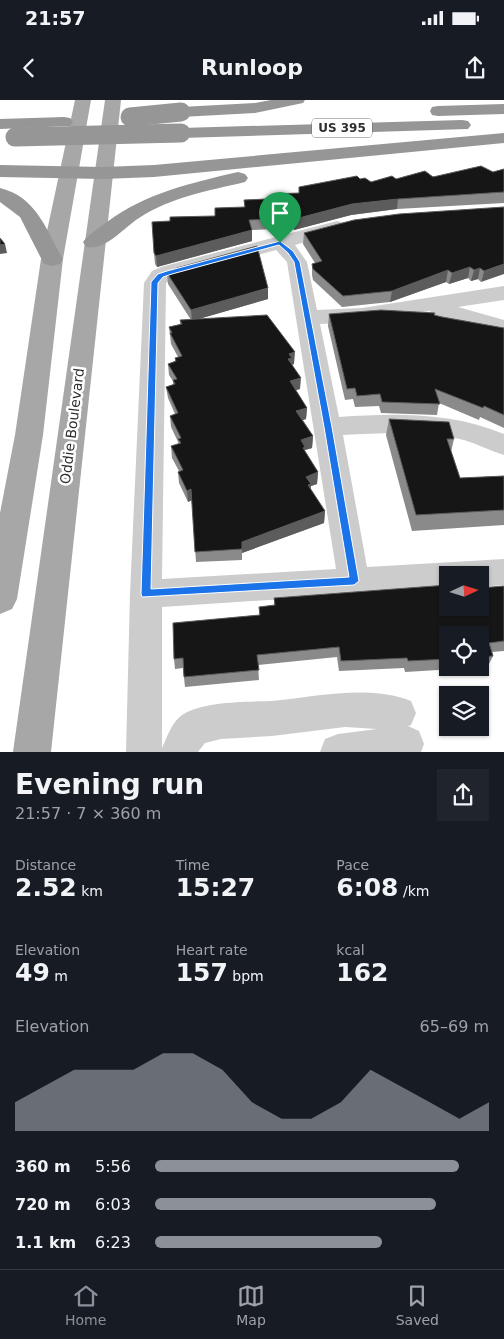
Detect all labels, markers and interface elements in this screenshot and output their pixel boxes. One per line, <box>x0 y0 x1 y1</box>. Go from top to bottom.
text: 21:57 <box>25 7 85 29</box>
icon: back <box>15 54 43 82</box>
icon: share <box>461 54 489 82</box>
text: Runloop <box>201 55 303 80</box>
road number: US 395 <box>312 118 372 138</box>
pin <box>259 192 301 243</box>
icon: arrive <box>266 199 294 227</box>
street label: Oddie Boulevard <box>57 367 87 485</box>
north arrow <box>439 566 489 616</box>
map controls <box>439 566 489 736</box>
button: locate <box>439 626 489 676</box>
button: layers <box>439 686 489 736</box>
text: Evening run <box>15 768 204 801</box>
button: share <box>437 769 489 821</box>
text: 21:57 · 7 × 360 m <box>15 804 161 823</box>
text: Distance <box>15 857 76 873</box>
text: Time <box>176 857 210 873</box>
text: Pace <box>336 857 369 873</box>
text: 2.52 <box>15 873 77 902</box>
text: 15:27 <box>176 873 255 902</box>
text: 6:08 <box>336 873 399 902</box>
text: km <box>77 883 103 899</box>
text: /km <box>399 883 429 899</box>
text: Elevation <box>15 942 80 958</box>
text: Heart rate <box>176 942 248 958</box>
text: kcal <box>336 942 365 958</box>
text: 49 <box>15 958 50 987</box>
text: 157 <box>176 958 228 987</box>
text: 162 <box>336 958 389 987</box>
text: m <box>50 968 68 984</box>
text: bpm <box>228 968 264 984</box>
text: Elevation <box>15 1017 89 1036</box>
text: 65–69 m <box>420 1017 489 1036</box>
text: 360 m <box>15 1157 71 1176</box>
text: 5:56 <box>95 1157 131 1176</box>
text: 720 m <box>15 1195 71 1214</box>
text: 6:03 <box>95 1195 131 1214</box>
text: 1.1 km <box>15 1233 76 1252</box>
text: 6:23 <box>95 1233 131 1252</box>
tab: Home <box>65 1282 106 1328</box>
tab: Map <box>236 1282 266 1328</box>
tab: Saved <box>396 1282 439 1328</box>

